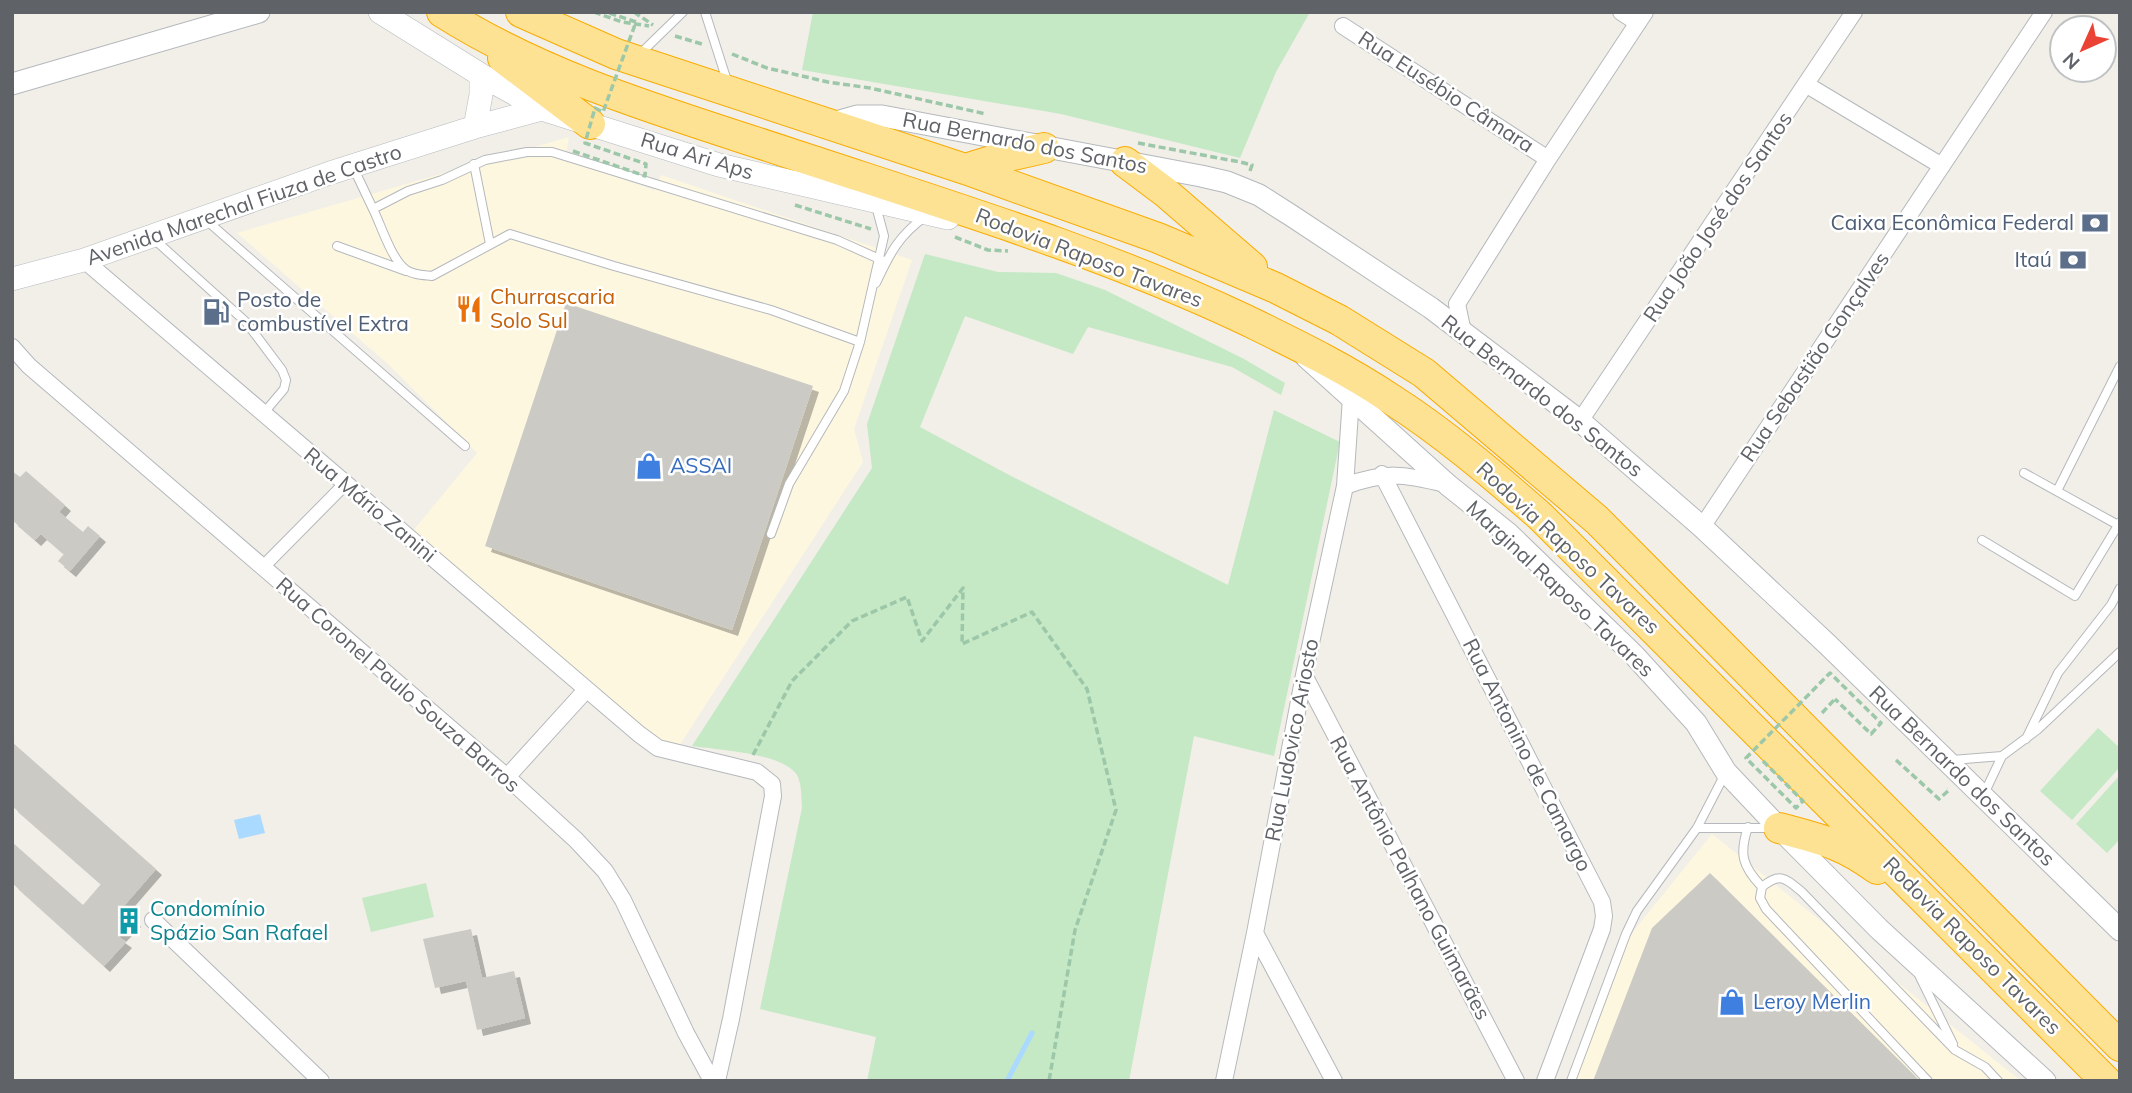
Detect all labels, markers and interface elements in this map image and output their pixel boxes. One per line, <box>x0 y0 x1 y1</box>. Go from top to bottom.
north arrow <box>2048 14 2118 84</box>
street label: Rua Eusébio Câmara <box>1354 25 1539 158</box>
text: N <box>2057 47 2085 75</box>
street label: Rua Bernardo dos Santos <box>901 106 1150 179</box>
street label: Rua João José dos Santos <box>1637 106 1797 327</box>
street label: Rua Ari Aps <box>638 126 757 185</box>
street label: Avenida Marechal Fiuza de Castro <box>83 138 405 270</box>
street label: Rodovia Raposo Tavares <box>972 202 1206 312</box>
bank icon: Caixa Econômica Federal <box>2080 208 2110 238</box>
place label: Caixa Econômica Federal <box>1831 209 2074 235</box>
bank icon: Itaú <box>2058 245 2088 275</box>
place label: Itaú <box>2014 246 2052 272</box>
street label: Rua Sebastião Gonçalves <box>1734 247 1894 466</box>
place label: Churrascaria Solo Sul <box>490 283 615 333</box>
place label: Posto de combustível Extra <box>237 286 409 336</box>
restaurant icon: Churrascaria Solo Sul <box>454 294 484 324</box>
fuel station icon: Posto de combustível Extra <box>201 297 231 327</box>
street label: Rua Bernardo dos Santos <box>1437 308 1649 482</box>
street label: Rua Mário Zanini <box>299 441 442 567</box>
shop icon: ASSAI <box>634 451 664 481</box>
place label: ASSAI <box>670 452 732 478</box>
street label: Rodovia Raposo Tavares <box>1472 456 1666 639</box>
street label: Marginal Raposo Tavares <box>1461 494 1660 682</box>
street label: Rua Coronel Paulo Souza Barros <box>271 571 526 797</box>
street label: Rua Antonino de Camargo <box>1458 634 1598 875</box>
street label: Rua Ludovico Ariosto <box>1259 636 1323 843</box>
street label: Rua Bernardo dos Santos <box>1864 680 2061 871</box>
street label: Rua Antônio Palhano Guimarães <box>1325 731 1497 1024</box>
street label: Rodovia Raposo Tavares <box>1878 851 2067 1040</box>
place label: Condomínio Spázio San Rafael <box>150 895 328 945</box>
building icon: Condomínio Spázio San Rafael <box>114 906 144 936</box>
shop icon: Leroy Merlin <box>1717 987 1747 1017</box>
place label: Leroy Merlin <box>1753 988 1871 1014</box>

